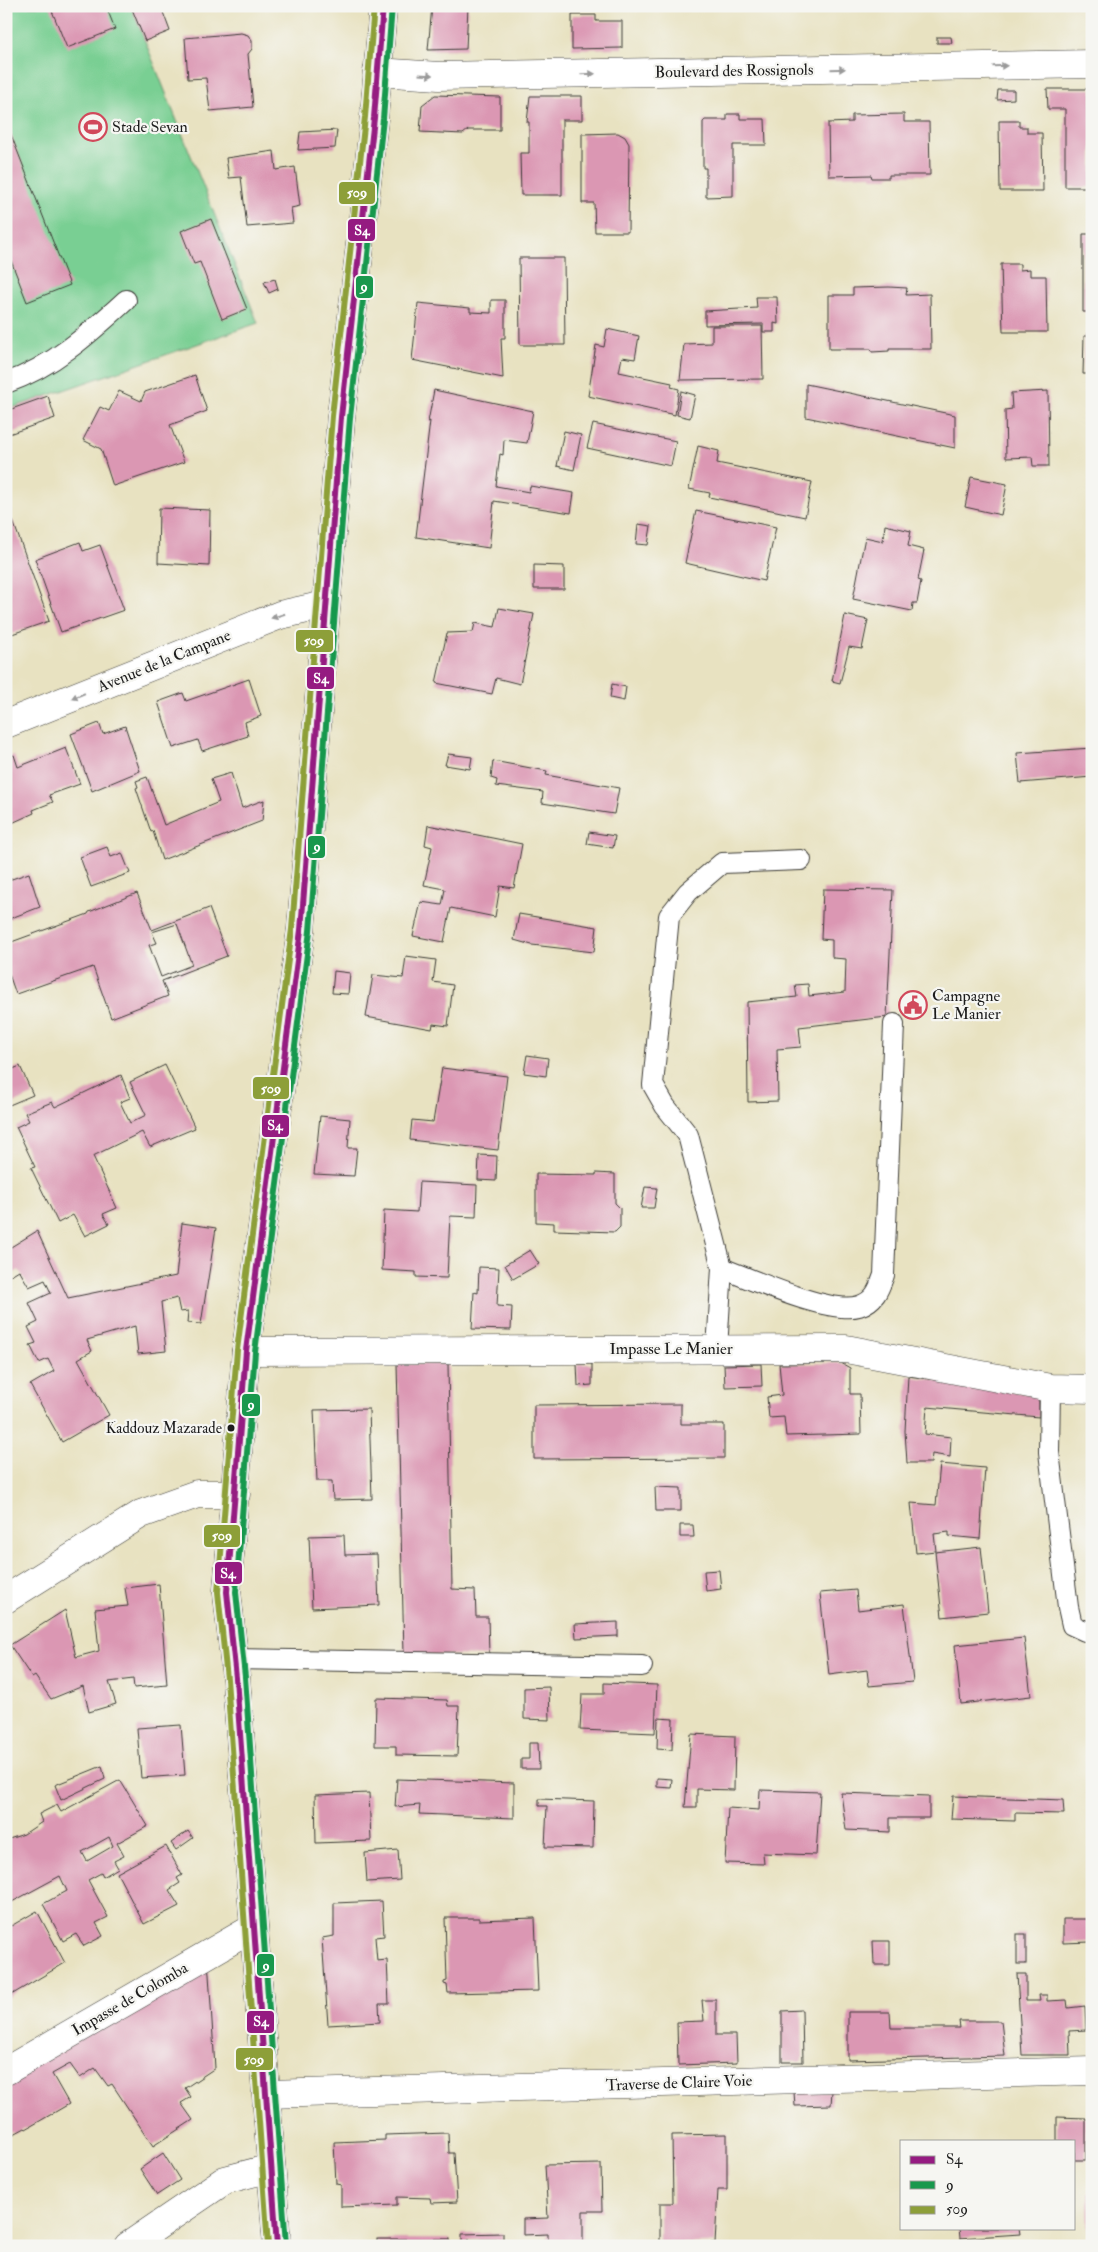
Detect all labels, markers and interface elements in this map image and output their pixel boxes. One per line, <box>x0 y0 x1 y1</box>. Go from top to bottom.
street label: Boulevard des Rossignols <box>655 60 813 82</box>
one-way arrow <box>993 62 1009 70</box>
one-way arrow <box>830 65 846 73</box>
one-way arrow <box>580 69 596 77</box>
one-way arrow <box>418 72 434 80</box>
sports icon: Stade Sevan <box>78 112 108 142</box>
place label: Stade Sevan <box>112 117 188 137</box>
line badge: 509 <box>338 181 376 205</box>
text: 509 <box>347 184 367 201</box>
line badge: S4 <box>347 218 376 242</box>
text: S4 <box>354 222 371 239</box>
line badge: 9 <box>355 275 374 299</box>
text: 9 <box>358 278 368 295</box>
one-way arrow <box>270 613 285 621</box>
street label: Avenue de la Campane <box>94 625 234 698</box>
line badge: 509 <box>295 629 334 653</box>
text: 509 <box>304 632 324 649</box>
line badge: S4 <box>306 666 335 690</box>
text: S4 <box>313 670 330 687</box>
one-way arrow <box>71 692 85 700</box>
line badge: 9 <box>307 835 326 859</box>
text: 9 <box>311 838 321 855</box>
place label: Campagne Le Manier <box>932 986 1001 1024</box>
public building icon: Campagne Le Manier <box>898 990 928 1020</box>
line badge: 509 <box>252 1076 290 1100</box>
text: 509 <box>261 1080 281 1097</box>
line badge: S4 <box>261 1114 290 1138</box>
text: S4 <box>267 1117 284 1134</box>
street label: Impasse Le Manier <box>609 1339 733 1360</box>
line badge: 9 <box>241 1393 261 1417</box>
text: 9 <box>245 1396 255 1413</box>
place label: Kaddouz Mazarade <box>106 1419 222 1438</box>
marker: Kaddouz Mazarade <box>226 1423 236 1433</box>
line badge: 509 <box>203 1524 241 1548</box>
text: 509 <box>212 1527 232 1544</box>
line badge: S4 <box>214 1561 243 1585</box>
text: S4 <box>220 1565 237 1582</box>
line badge: 9 <box>256 1953 275 1977</box>
text: 9 <box>260 1957 270 1974</box>
street label: Impasse de Colomba <box>69 1958 192 2041</box>
line badge: S4 <box>246 2010 275 2034</box>
text: S4 <box>253 2013 270 2030</box>
line badge: 509 <box>235 2047 274 2071</box>
text: 509 <box>244 2051 264 2068</box>
street label: Traverse de Claire Voie <box>605 2070 753 2096</box>
legend <box>900 2140 1076 2230</box>
text: S4 <box>946 2150 963 2169</box>
text: 9 <box>945 2176 954 2195</box>
text: 509 <box>946 2200 968 2219</box>

